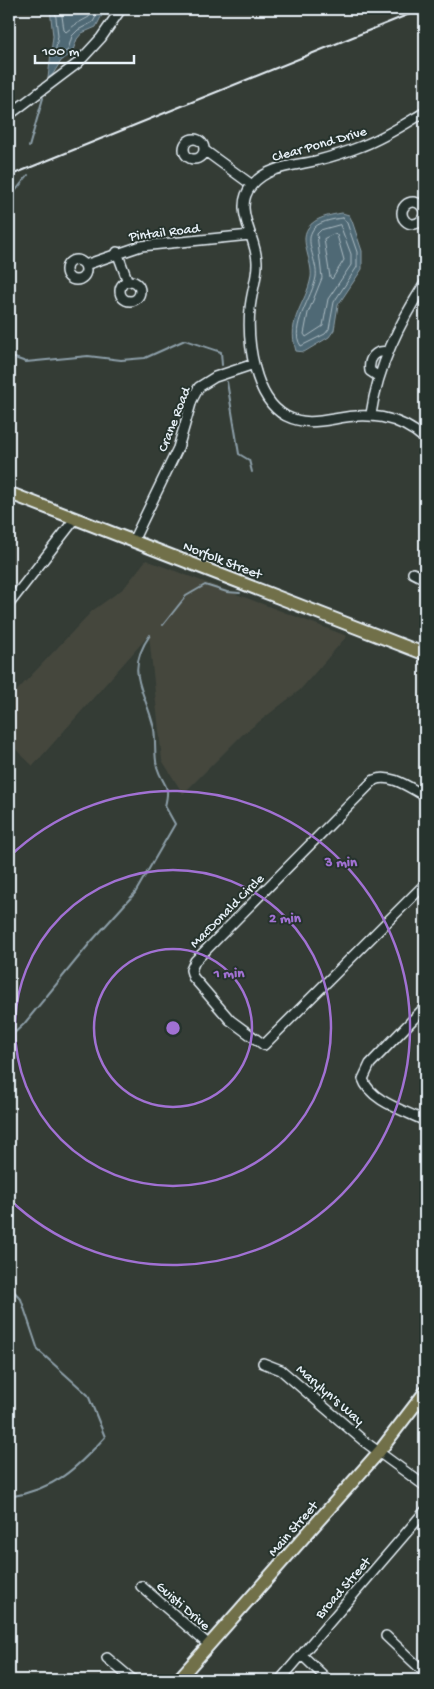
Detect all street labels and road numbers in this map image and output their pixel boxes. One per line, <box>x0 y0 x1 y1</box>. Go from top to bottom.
street label: Clear Pond Drive <box>270 124 370 167</box>
street label: Pintail Road <box>127 221 202 246</box>
street label: Crane Road <box>155 383 196 455</box>
street label: Norfolk Street <box>180 539 265 585</box>
street label: MacDonald Circle <box>187 870 269 953</box>
street label: Marylyn's Way <box>292 1362 367 1430</box>
street label: Main Street <box>265 1498 323 1561</box>
street label: Broad Street <box>312 1553 376 1624</box>
street label: Guisti Drive <box>152 1579 213 1636</box>

